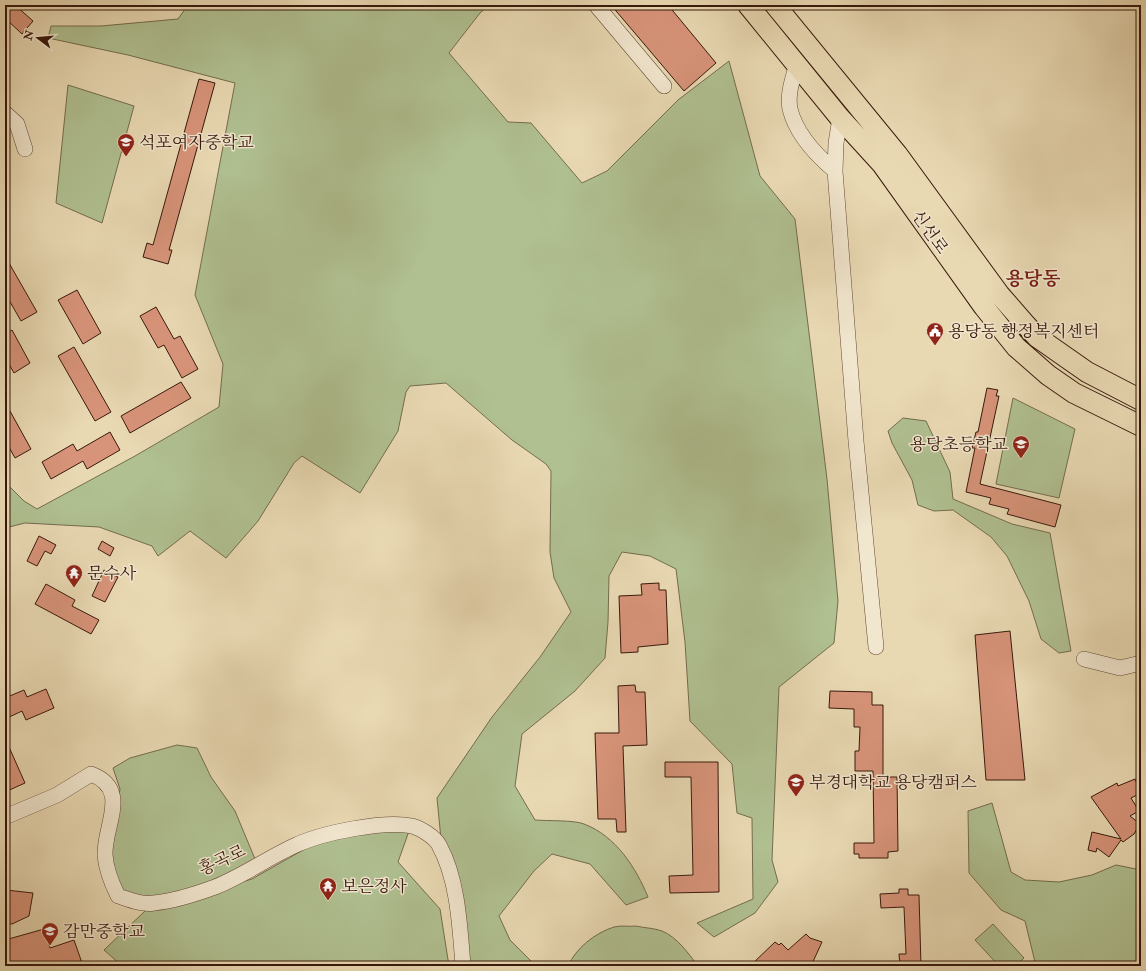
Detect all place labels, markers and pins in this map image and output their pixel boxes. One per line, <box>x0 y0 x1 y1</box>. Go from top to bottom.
school or university icon: 석포여자중학교 <box>116 132 136 157</box>
place label: 석포여자중학교 <box>139 132 255 153</box>
public building icon: 용당동 행정복지센터 <box>925 321 945 346</box>
place label: 용당동 행정복지센터 <box>948 321 1099 342</box>
place label: 용당초등학교 <box>909 434 1009 455</box>
school or university icon: 용당초등학교 <box>1011 434 1031 459</box>
temple icon: 문수사 <box>64 563 84 588</box>
place label: 문수사 <box>87 563 137 584</box>
school or university icon: 부경대학교 용당캠퍼스 <box>786 772 806 797</box>
place label: 부경대학교 용당캠퍼스 <box>809 772 977 793</box>
temple icon: 보은정사 <box>318 876 338 901</box>
place label: 보은정사 <box>341 876 407 897</box>
school or university icon: 감만중학교 <box>40 921 60 946</box>
place label: 감만중학교 <box>63 921 146 942</box>

